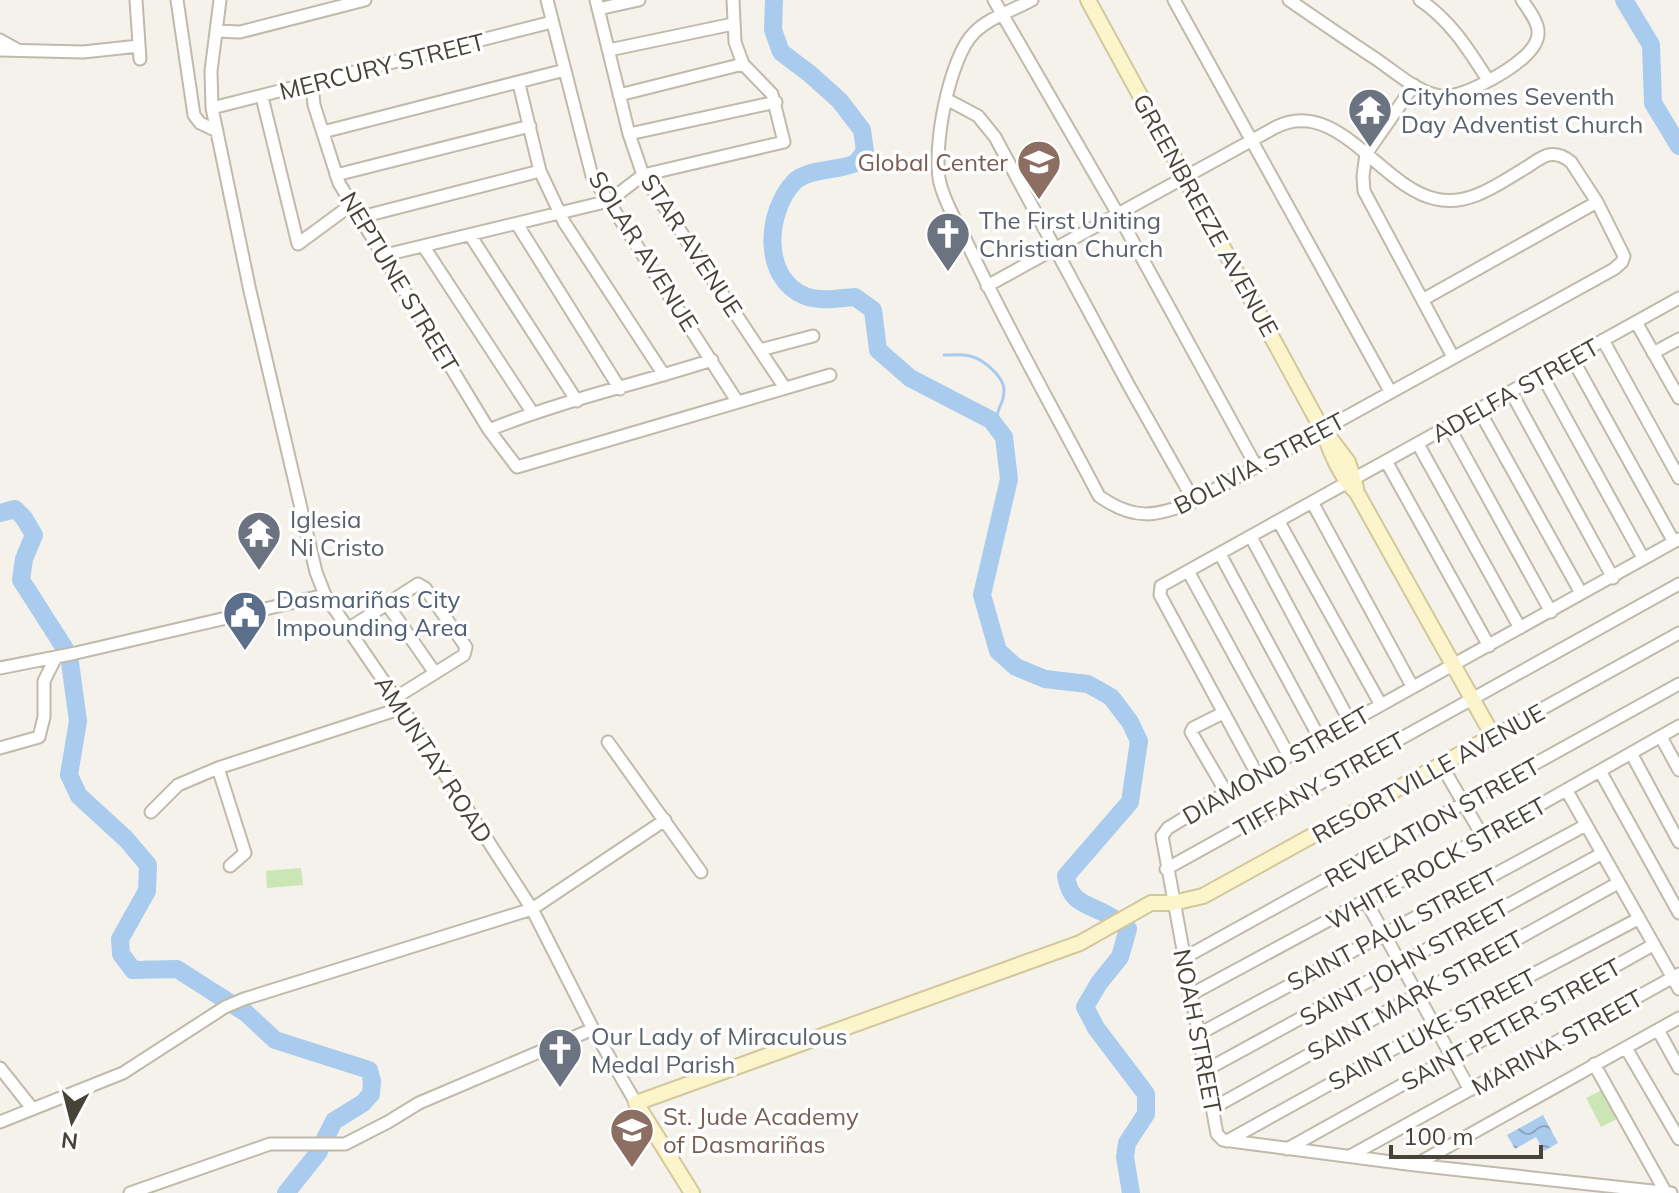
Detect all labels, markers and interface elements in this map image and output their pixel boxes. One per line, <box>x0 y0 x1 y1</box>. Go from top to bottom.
street label: MERCURY STREET <box>276 26 488 106</box>
place label: Cityhomes Seventh Day Adventist Church <box>1401 81 1643 139</box>
temple icon: Cityhomes Seventh Day Adventist Church <box>1346 86 1394 149</box>
street label: GREENBREEZE AVENUE <box>1127 88 1285 342</box>
school or university icon: Global Center <box>1015 138 1063 201</box>
place label: Global Center <box>858 147 1008 177</box>
street label: SOLAR AVENUE <box>583 165 705 337</box>
street label: STAR AVENUE <box>635 168 749 322</box>
street label: NEPTUNE STREET <box>334 186 466 378</box>
place label: The First Uniting Christian Church <box>979 205 1163 263</box>
church icon: The First Uniting Christian Church <box>924 210 972 273</box>
street label: ADELFA STREET <box>1426 331 1604 448</box>
street label: BOLIVIA STREET <box>1168 405 1350 521</box>
place label: Iglesia Ni Cristo <box>290 504 385 562</box>
temple icon: Iglesia Ni Cristo <box>235 509 283 572</box>
place label: Dasmariñas City Impounding Area <box>276 584 468 642</box>
public building icon: Dasmariñas City Impounding Area <box>221 589 269 652</box>
street label: AMUNTAY ROAD <box>369 670 499 848</box>
street label: RESORTVILLE AVENUE <box>1307 697 1549 849</box>
street label: DIAMOND STREET <box>1177 699 1375 831</box>
street label: TIFFANY STREET <box>1228 724 1410 843</box>
street label: REVELATION STREET <box>1319 750 1545 894</box>
street label: WHITE ROCK STREET <box>1321 790 1552 936</box>
street label: SAINT PAUL STREET <box>1282 861 1503 997</box>
street label: SAINT JOHN STREET <box>1294 892 1514 1032</box>
street label: SAINT MARK STREET <box>1302 923 1528 1067</box>
street label: NOAH STREET <box>1167 946 1229 1116</box>
street label: SAINT PETER STREET <box>1396 951 1626 1097</box>
street label: SAINT LUKE STREET <box>1323 961 1542 1096</box>
street label: MARINA STREET <box>1466 982 1648 1101</box>
place label: Our Lady of Miraculous Medal Parish <box>591 1021 847 1079</box>
church icon: Our Lady of Miraculous Medal Parish <box>536 1026 584 1089</box>
north arrow <box>32 1081 112 1161</box>
place label: St. Jude Academy of Dasmariñas <box>663 1101 859 1159</box>
school or university icon: St. Jude Academy of Dasmariñas <box>608 1106 656 1169</box>
scale bar <box>1391 1109 1541 1159</box>
text: 100 m <box>1403 1121 1474 1151</box>
text: N <box>60 1126 80 1156</box>

